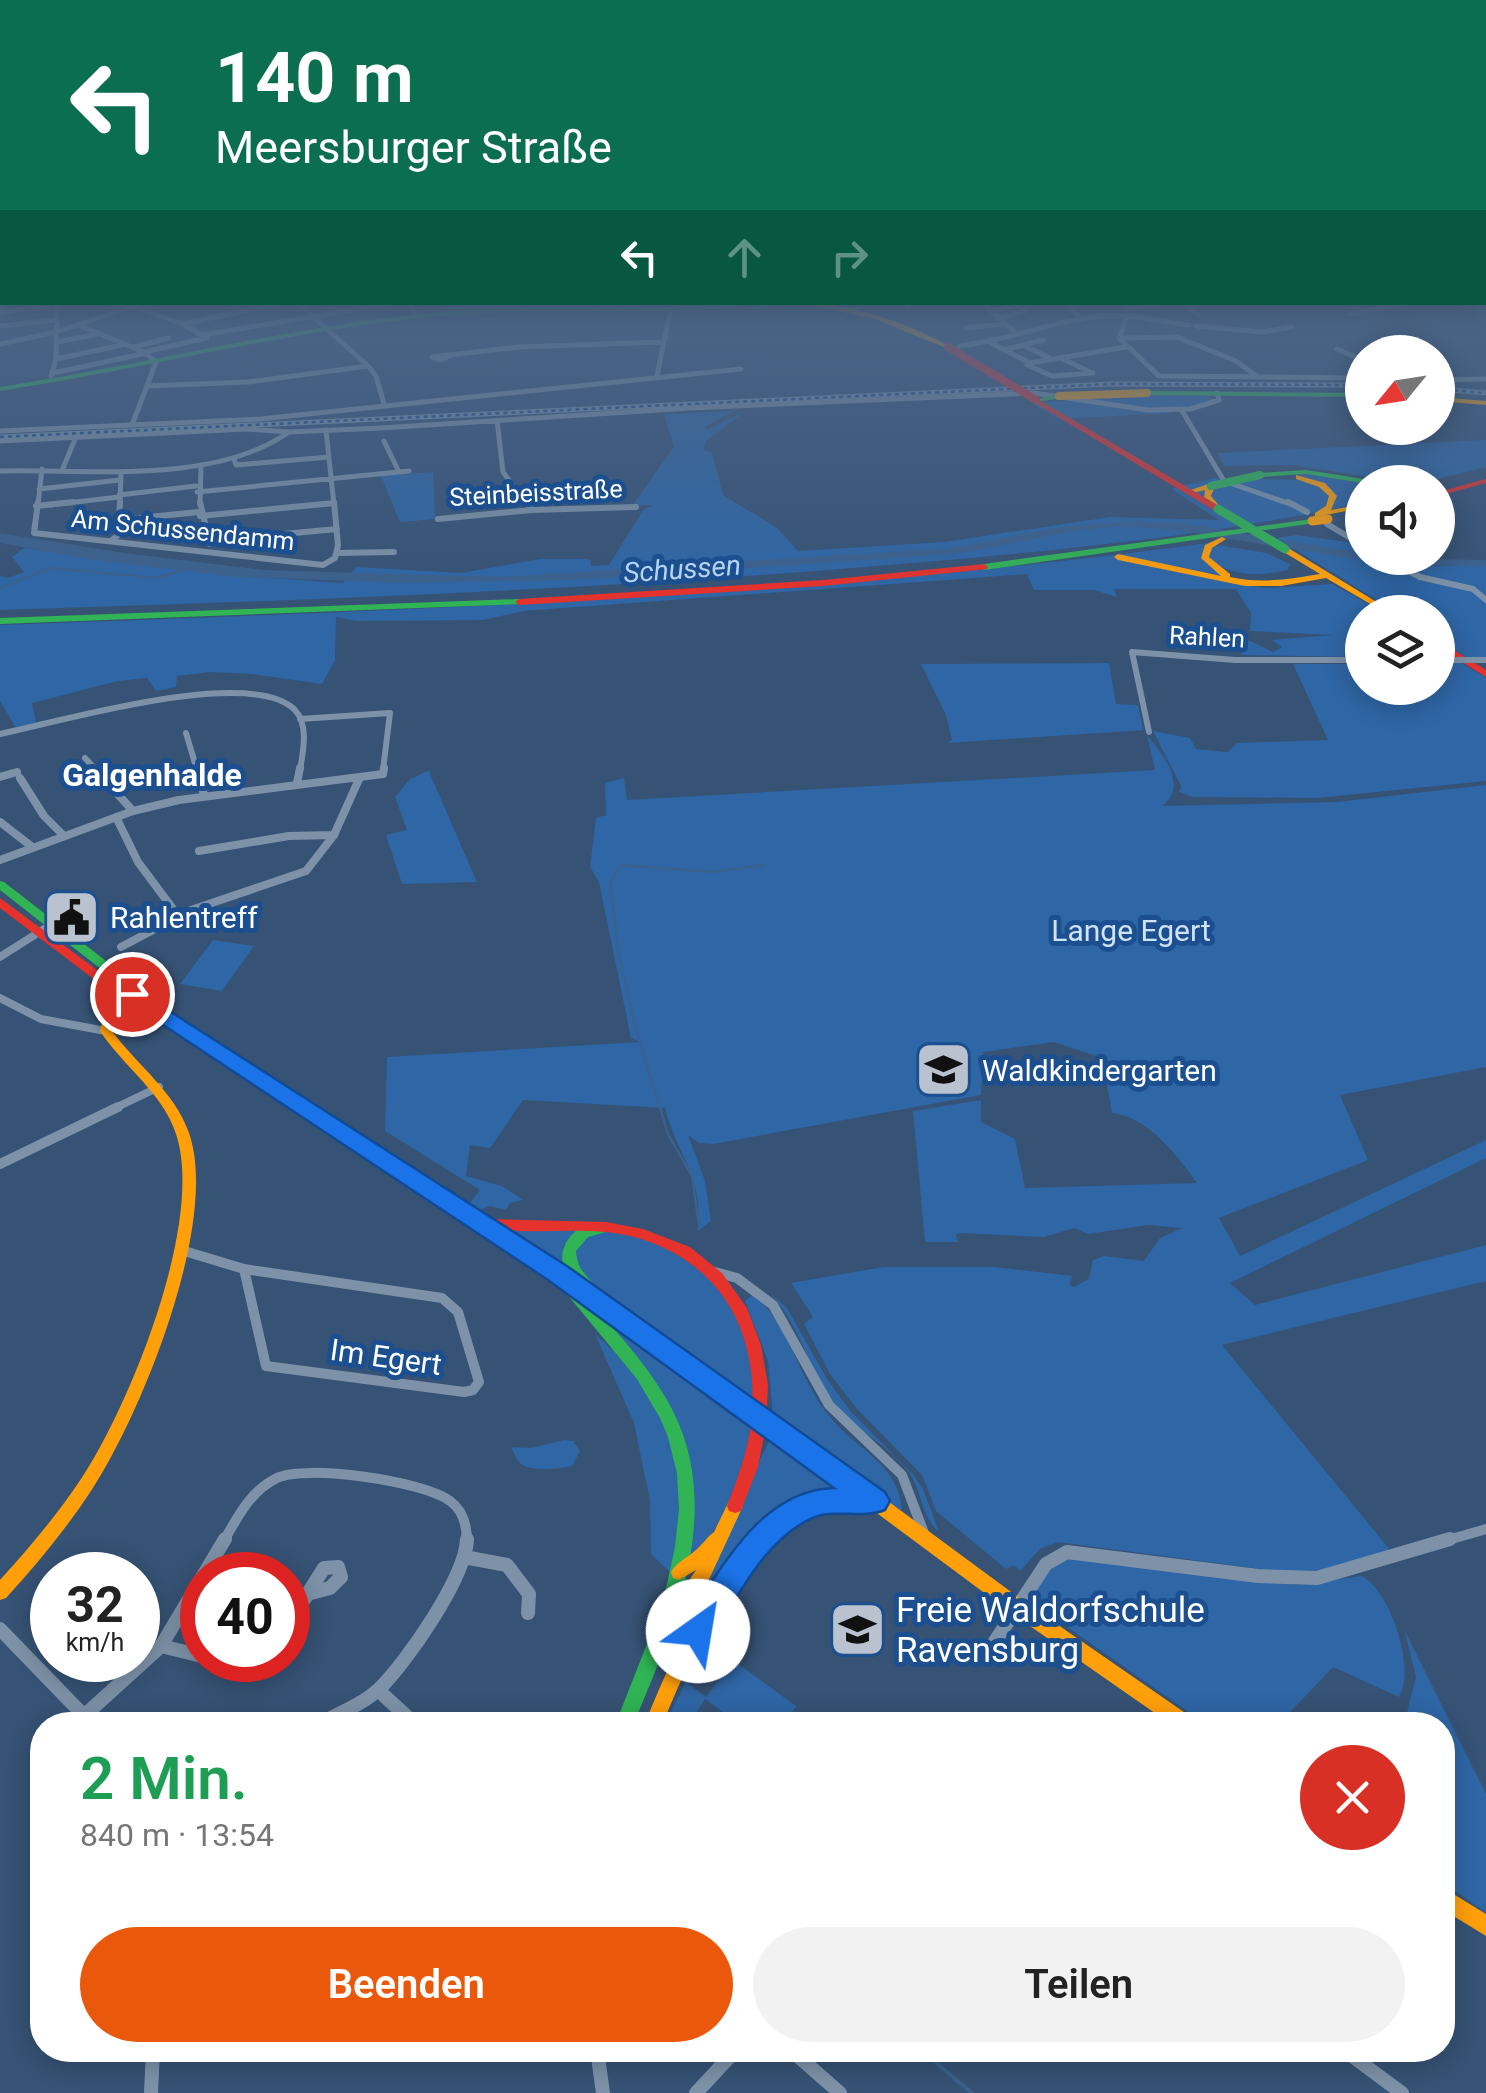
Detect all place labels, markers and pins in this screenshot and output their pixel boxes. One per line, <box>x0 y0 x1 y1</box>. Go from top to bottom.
public building icon: Rahlentreff <box>41 887 101 947</box>
place label: Rahlentreff <box>110 900 258 935</box>
pin <box>90 952 175 1037</box>
school or university icon: Waldkindergarten <box>913 1040 973 1100</box>
place label: Waldkindergarten <box>982 1053 1217 1088</box>
place label: Freie Waldorfschule Ravensburg <box>896 1590 1205 1671</box>
school or university icon: Freie Waldorfschule Ravensburg <box>827 1600 887 1660</box>

